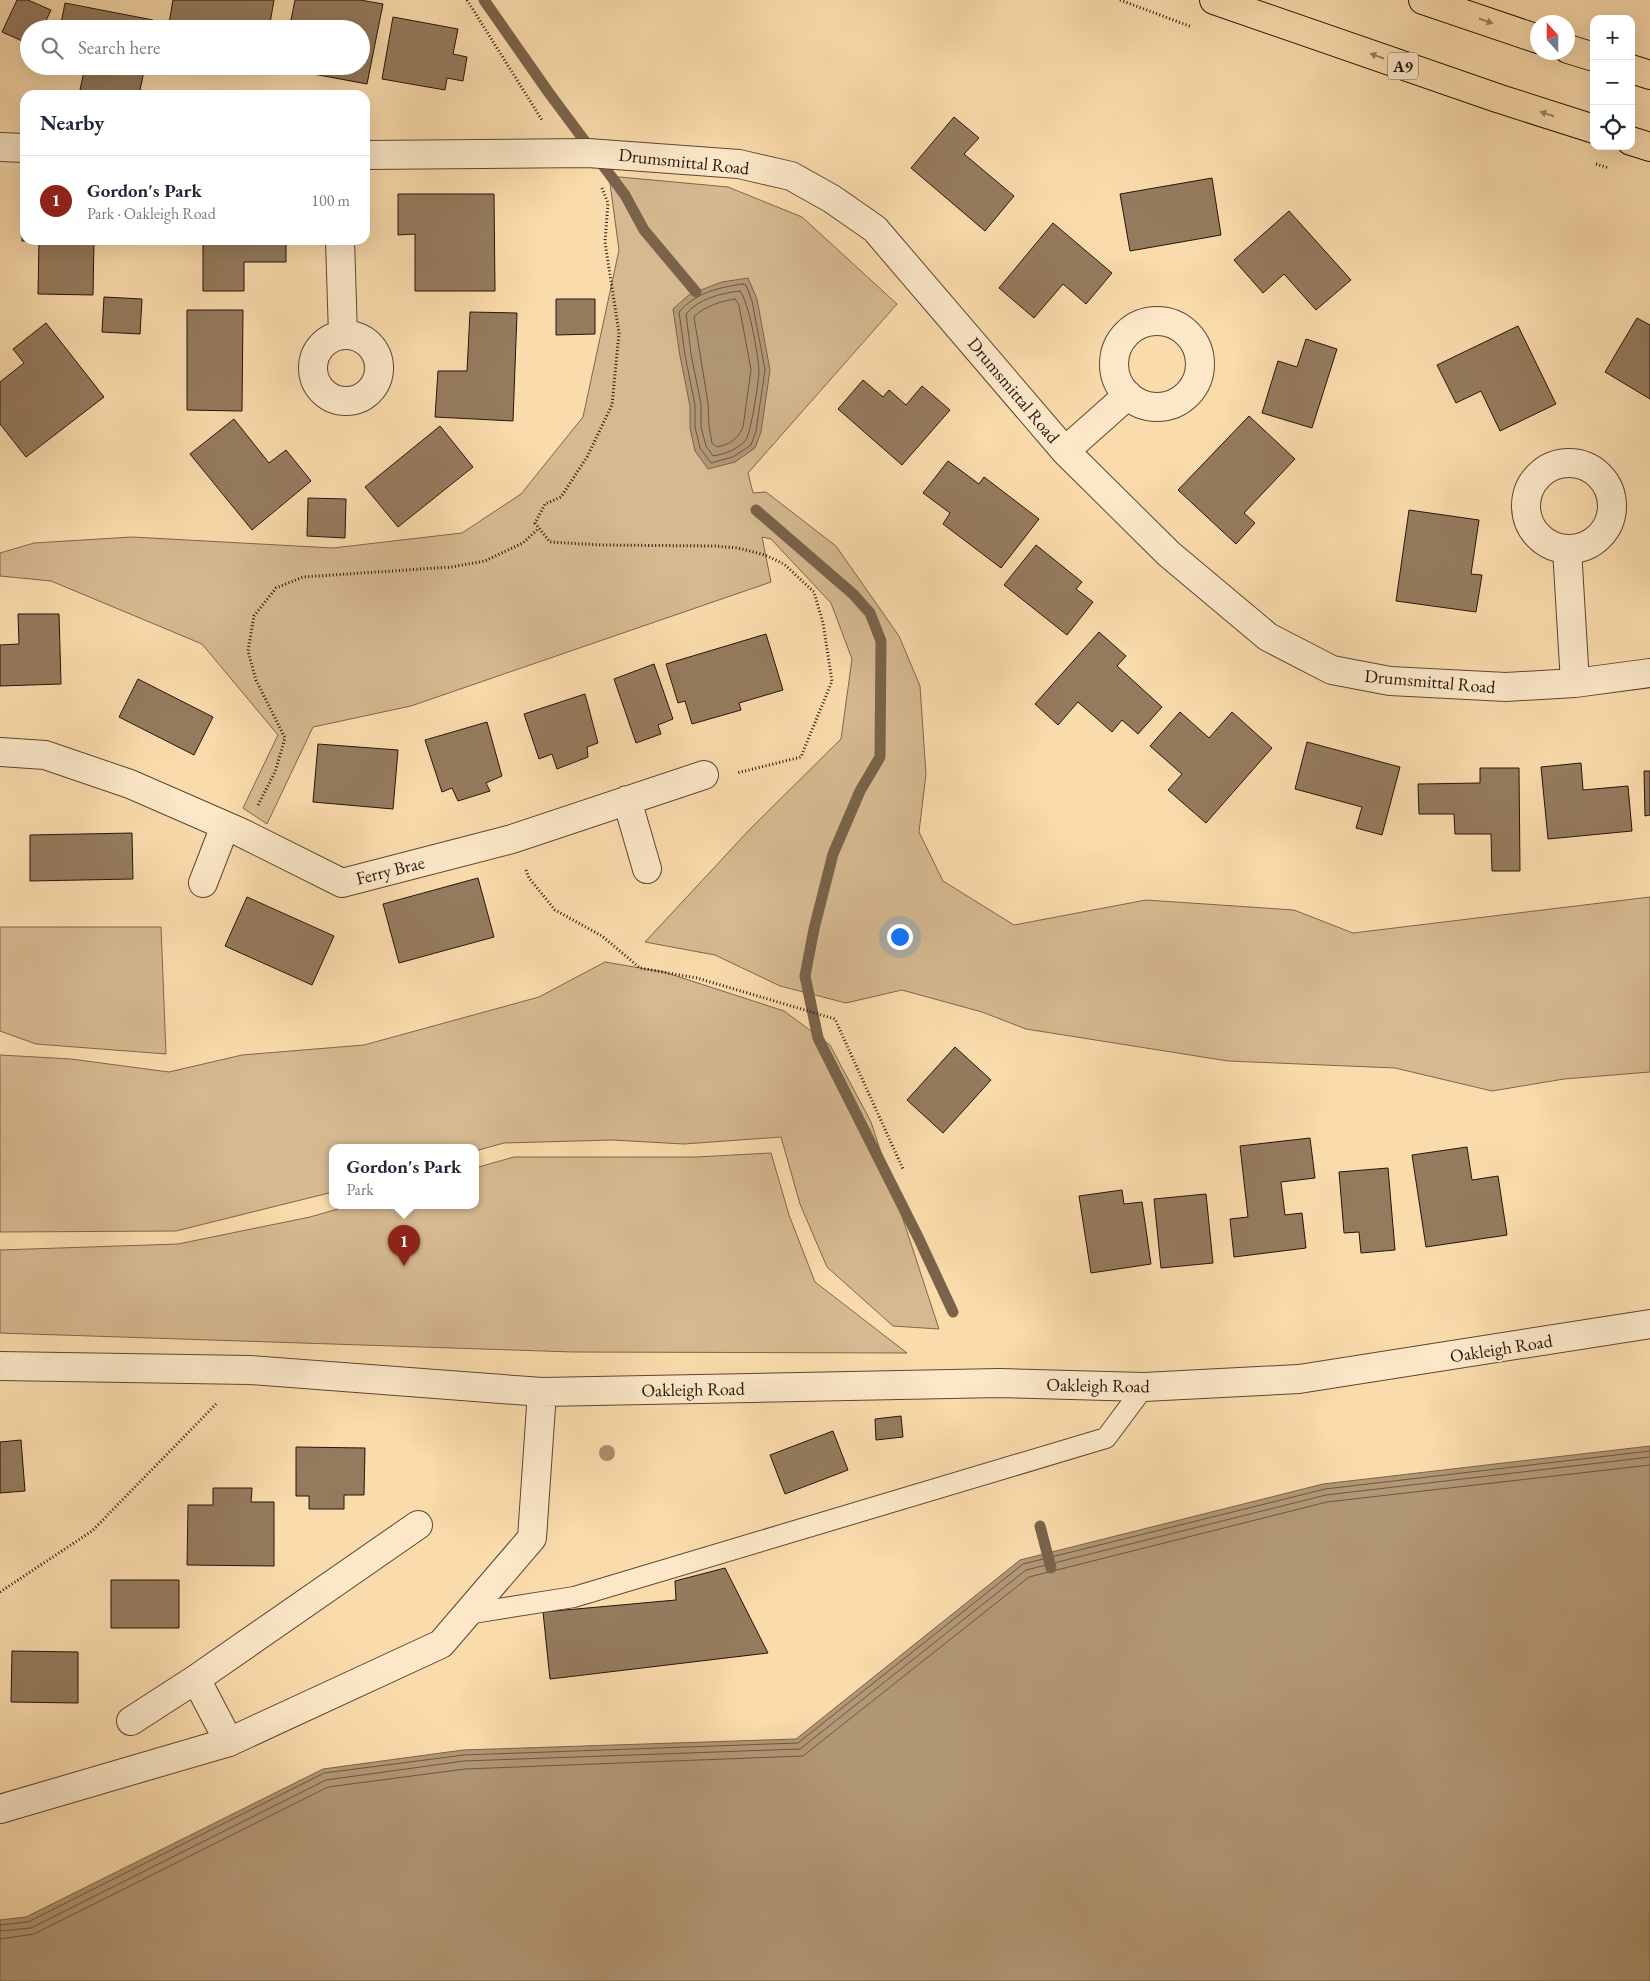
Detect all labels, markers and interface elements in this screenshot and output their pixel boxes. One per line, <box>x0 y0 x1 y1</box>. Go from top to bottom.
north arrow <box>1530 15 1575 60</box>
map controls <box>1590 15 1635 150</box>
button: + <box>1590 15 1635 60</box>
one-way arrow <box>1478 18 1493 26</box>
search box <box>20 20 370 75</box>
icon: search <box>38 34 66 62</box>
text: Search here <box>78 35 160 60</box>
one-way arrow <box>1369 52 1384 60</box>
road number: A9 <box>1388 52 1418 80</box>
button: − <box>1590 60 1635 105</box>
button: locate <box>1590 105 1635 150</box>
text: Nearby <box>40 109 104 136</box>
one-way arrow <box>1540 110 1555 117</box>
street label: Drumsmittal Road <box>617 143 751 179</box>
text: Gordon's Park <box>87 178 202 203</box>
text: 1 <box>52 190 60 211</box>
text: 100 m <box>311 190 350 211</box>
text: Park · Oakleigh Road <box>87 203 216 224</box>
street label: Drumsmittal Road <box>963 332 1066 448</box>
street label: Drumsmittal Road <box>1364 664 1497 698</box>
street label: Ferry Brae <box>353 850 427 890</box>
your location <box>887 924 913 950</box>
popup <box>329 1144 479 1209</box>
text: Gordon's Park <box>347 1154 461 1179</box>
text: Park <box>347 1179 374 1200</box>
pin: 1 <box>388 1225 420 1266</box>
street label: Oakleigh Road <box>1448 1328 1555 1367</box>
street label: Oakleigh Road <box>1046 1373 1151 1397</box>
street label: Oakleigh Road <box>641 1377 746 1401</box>

